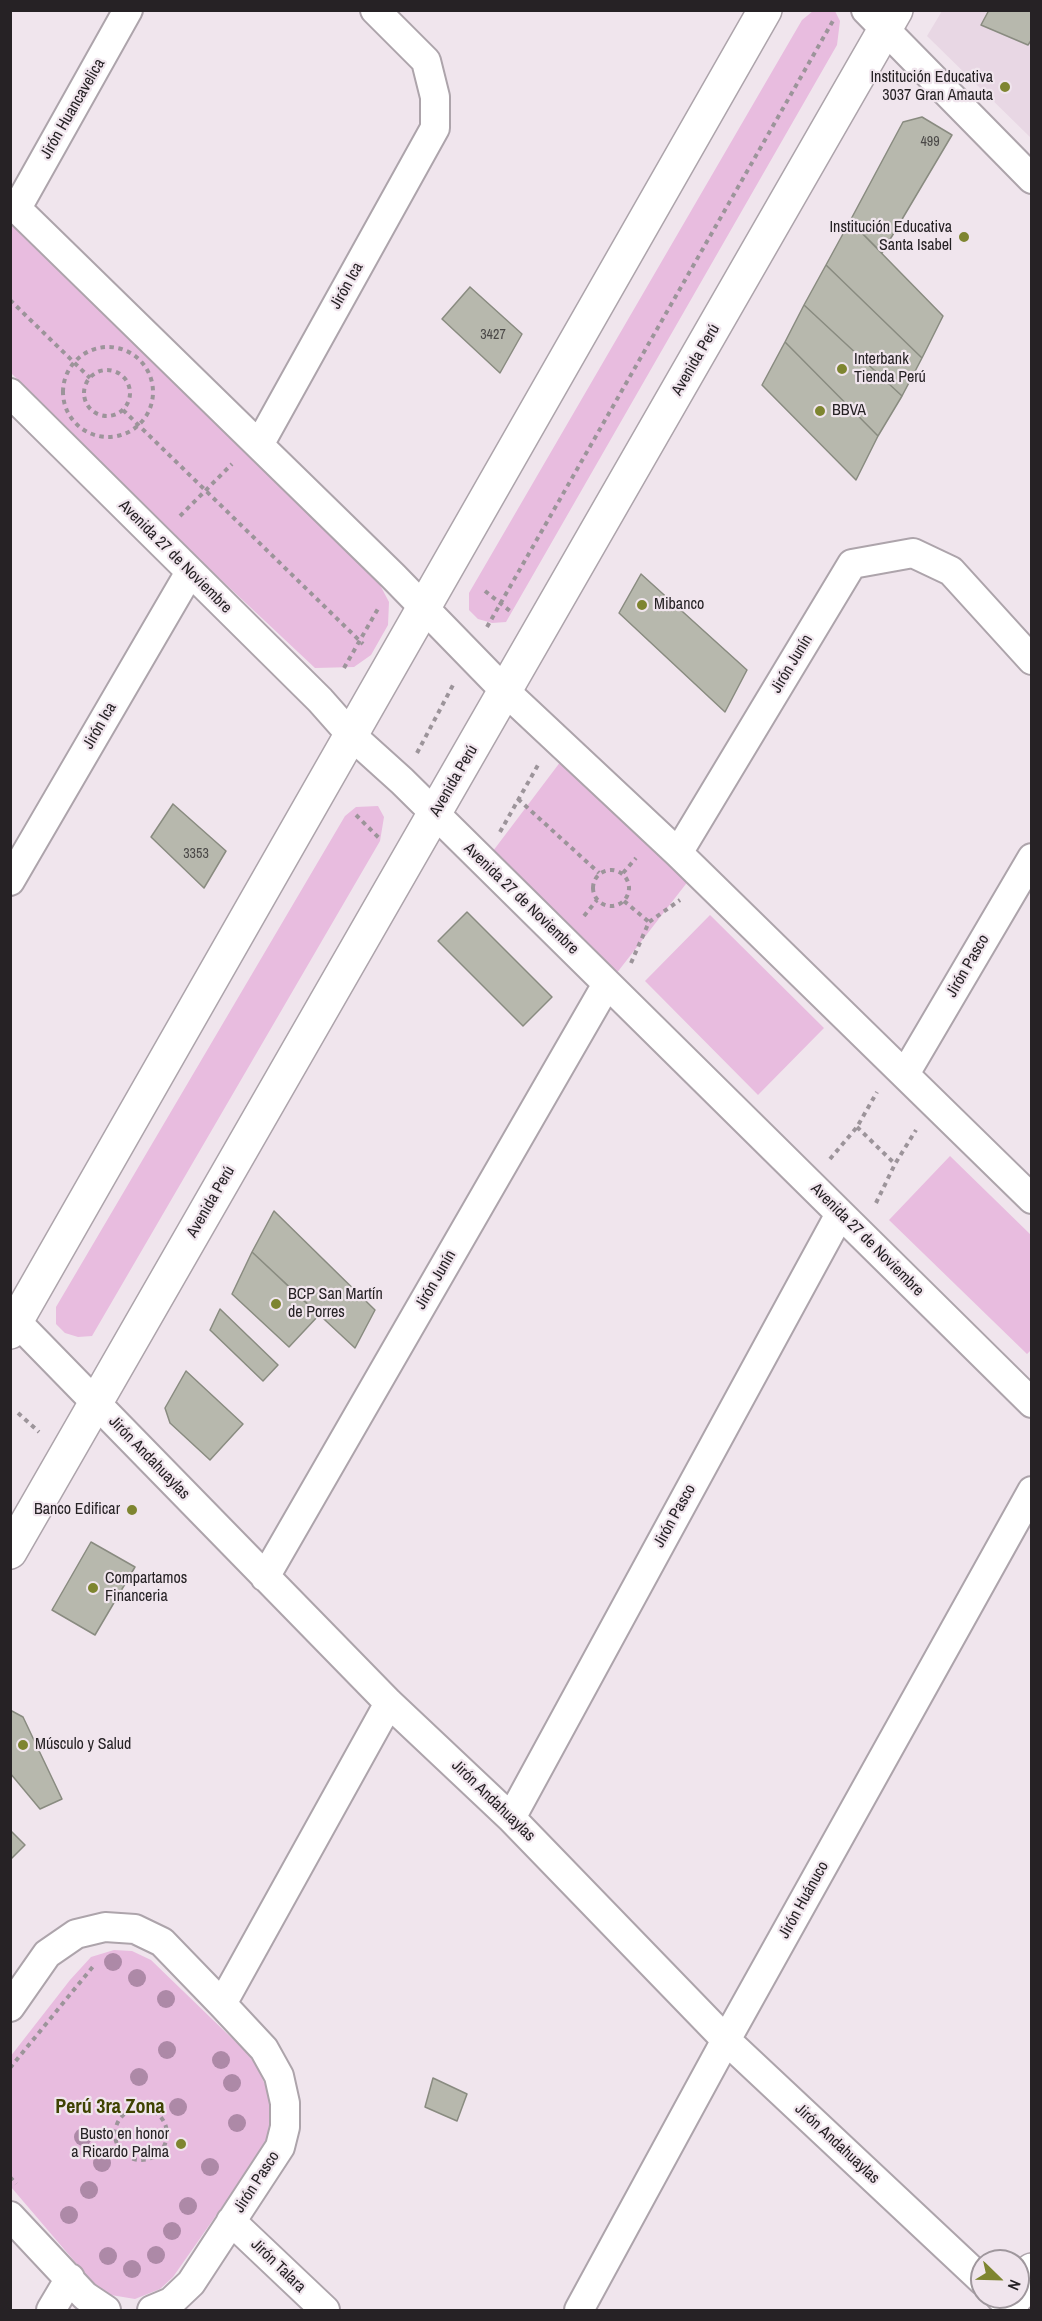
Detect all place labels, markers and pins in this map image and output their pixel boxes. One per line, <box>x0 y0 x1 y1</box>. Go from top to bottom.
place label: Institución Educativa 3037 Gran Amauta <box>870 68 993 106</box>
marker: Institución Educativa 3037 Gran Amauta <box>998 80 1012 94</box>
place label: Institución Educativa Santa Isabel <box>829 218 952 256</box>
marker: Institución Educativa Santa Isabel <box>957 230 971 244</box>
place label: Interbank Tienda Perú <box>854 350 926 388</box>
marker: Interbank Tienda Perú <box>835 362 849 376</box>
place label: BBVA <box>832 401 866 421</box>
marker: BBVA <box>813 404 827 418</box>
place label: Mibanco <box>654 595 704 615</box>
marker: Mibanco <box>635 598 649 612</box>
place label: BCP San Martín de Porres <box>288 1285 383 1323</box>
marker: BCP San Martín de Porres <box>269 1297 283 1311</box>
place label: Banco Edificar <box>34 1500 120 1520</box>
marker: Banco Edificar <box>125 1503 139 1517</box>
place label: Compartamos Financeria <box>105 1569 187 1607</box>
marker: Compartamos Financeria <box>86 1581 100 1595</box>
place label: Músculo y Salud <box>35 1735 131 1755</box>
marker: Músculo y Salud <box>16 1738 30 1752</box>
place label: Busto en honor a Ricardo Palma <box>71 2125 169 2163</box>
marker: Busto en honor a Ricardo Palma <box>174 2137 188 2151</box>

